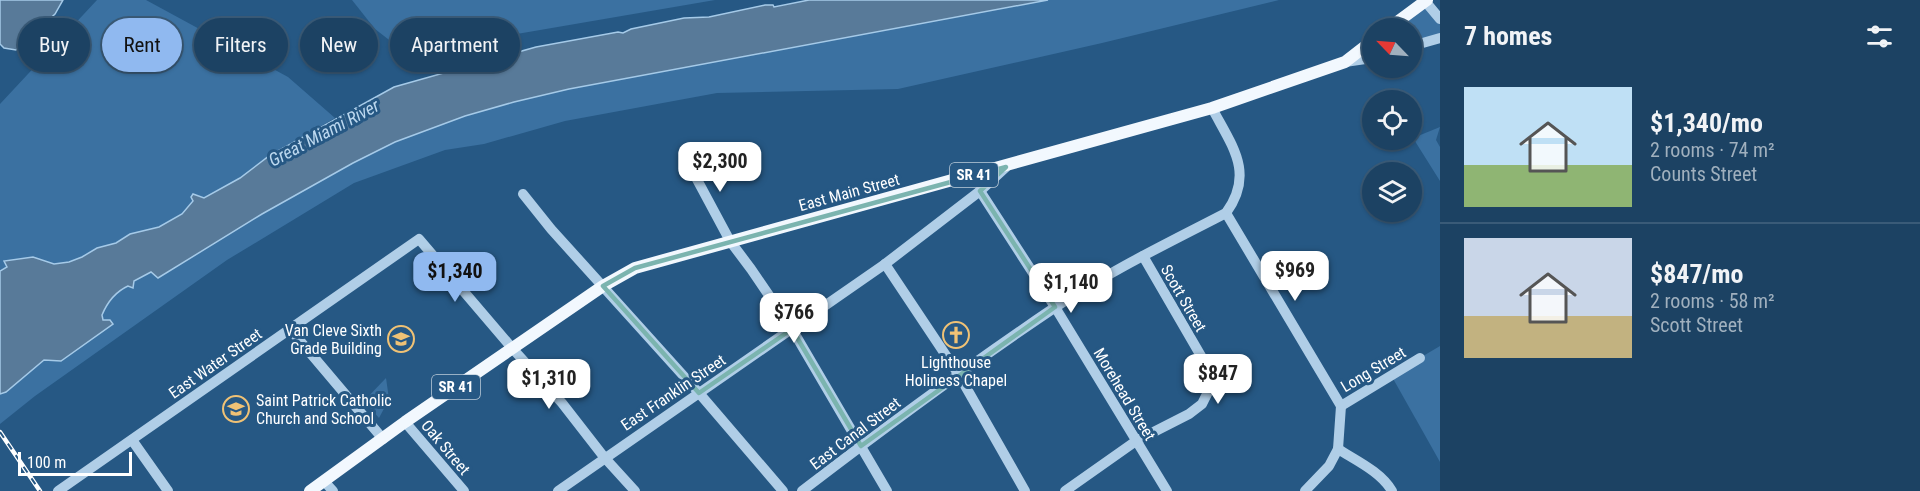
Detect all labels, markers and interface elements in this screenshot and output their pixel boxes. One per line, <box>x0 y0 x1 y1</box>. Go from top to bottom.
chip: Buy <box>18 18 90 72</box>
chip: Rent <box>102 18 182 72</box>
chip: Filters <box>194 18 288 72</box>
chip: New <box>300 18 378 72</box>
chip: Apartment <box>390 18 520 72</box>
north arrow <box>1362 18 1422 78</box>
map controls <box>1362 18 1422 222</box>
icon: filters <box>1863 20 1896 53</box>
text: 7 homes <box>1464 21 1552 51</box>
button: locate <box>1362 90 1422 150</box>
water label: Great Miami River <box>265 94 383 171</box>
text: $1,340/mo <box>1650 108 1763 138</box>
icon: home <box>1512 111 1584 183</box>
text: 2 rooms · 74 m² <box>1650 138 1775 162</box>
pin: $2,300 <box>671 142 769 193</box>
text: $2,300 <box>692 149 748 173</box>
button: layers <box>1362 162 1422 222</box>
text: Counts Street <box>1650 162 1757 186</box>
road number: SR 41 <box>950 163 998 187</box>
street label: East Main Street <box>797 170 902 215</box>
pin: $969 <box>1259 251 1331 302</box>
pin: $1,340 <box>406 252 504 303</box>
text: $969 <box>1275 258 1315 282</box>
text: $1,340 <box>427 259 483 283</box>
text: $847/mo <box>1650 259 1743 289</box>
street label: Scott Street <box>1157 261 1211 335</box>
icon: home <box>1512 262 1584 334</box>
pin: $1,140 <box>1022 263 1120 314</box>
text: $1,140 <box>1043 270 1099 294</box>
text: 2 rooms · 58 m² <box>1650 289 1775 313</box>
pin: $766 <box>758 293 830 344</box>
text: $766 <box>774 300 814 324</box>
text: Scott Street <box>1650 313 1743 337</box>
church icon: Lighthouse Holiness Chapel <box>941 320 971 350</box>
place label: Van Cleve Sixth Grade Building <box>285 321 382 358</box>
street label: East Water Street <box>165 324 266 403</box>
school or university icon: Van Cleve Sixth Grade Building <box>386 324 416 354</box>
street label: Long Street <box>1337 342 1409 396</box>
street label: Morehead Street <box>1090 345 1160 444</box>
street label: East Franklin Street <box>617 350 729 434</box>
place label: Lighthouse Holiness Chapel <box>905 353 1007 390</box>
pin: $847 <box>1182 354 1254 405</box>
pin: $1,310 <box>500 359 598 410</box>
text: $847 <box>1198 361 1238 385</box>
text: $1,310 <box>521 366 577 390</box>
road number: SR 41 <box>432 375 480 399</box>
place label: Saint Patrick Catholic Church and School <box>256 391 392 428</box>
street label: East Canal Street <box>806 393 904 474</box>
school or university icon: Saint Patrick Catholic Church and School <box>221 394 251 424</box>
street label: Oak Street <box>417 416 474 479</box>
scale bar <box>18 449 132 476</box>
text: 100 m <box>27 453 66 472</box>

